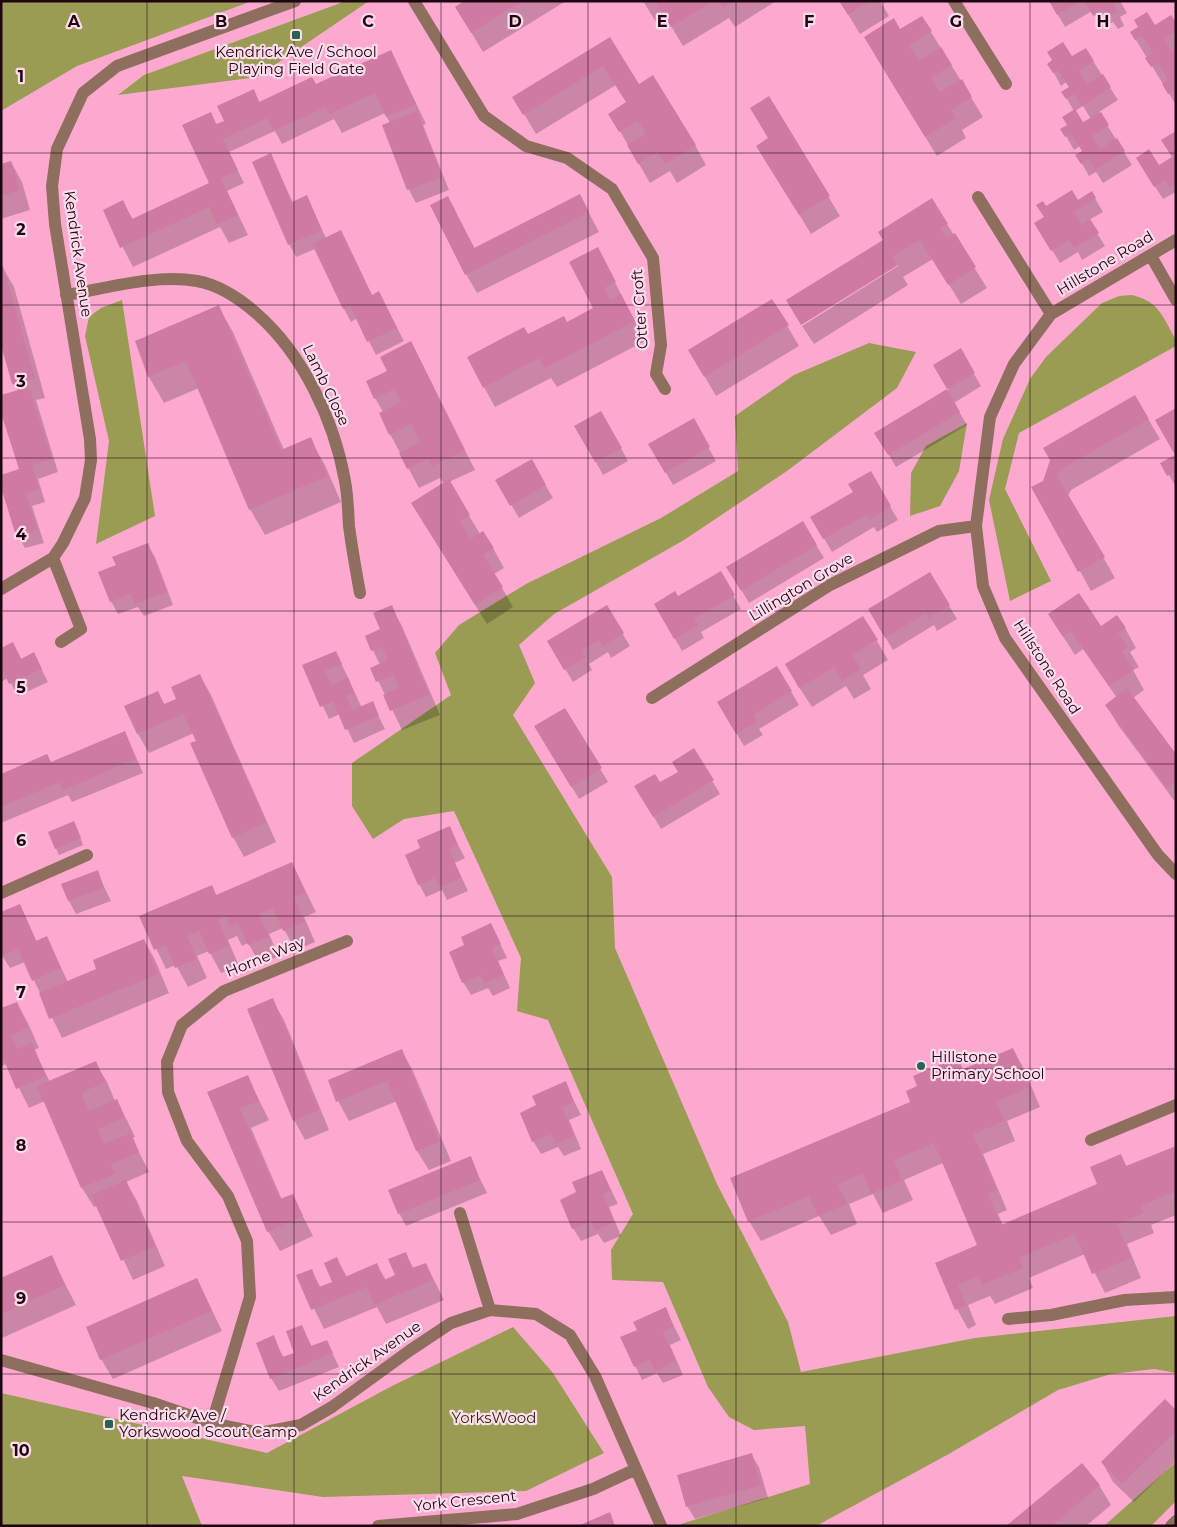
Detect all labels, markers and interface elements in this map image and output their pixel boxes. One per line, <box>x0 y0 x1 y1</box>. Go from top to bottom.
text: A <box>67 12 81 31</box>
text: B <box>215 12 227 31</box>
text: C <box>362 12 374 31</box>
text: D <box>508 12 522 31</box>
text: E <box>657 12 667 31</box>
text: F <box>804 12 814 31</box>
text: G <box>950 12 962 31</box>
text: H <box>1097 12 1109 31</box>
marker: Kendrick Ave / School Playing Field Gate <box>290 29 302 41</box>
place label: Kendrick Ave / School Playing Field Gate <box>215 42 377 78</box>
text: 1 <box>18 67 24 86</box>
street label: Kendrick Avenue <box>60 190 97 318</box>
text: 2 <box>16 220 26 239</box>
street label: Hillstone Road <box>1053 226 1156 299</box>
street label: Otter Croft <box>627 268 652 350</box>
street label: Lamb Close <box>299 341 354 429</box>
text: 3 <box>15 372 26 391</box>
text: 4 <box>15 525 27 544</box>
street label: Lillington Grove <box>745 548 856 625</box>
street label: Hillstone Road <box>1010 616 1085 718</box>
text: 5 <box>16 678 26 697</box>
text: 6 <box>16 831 26 850</box>
street label: Horne Way <box>223 932 308 981</box>
text: 7 <box>16 983 26 1002</box>
place label: Hillstone Primary School <box>931 1047 1045 1083</box>
marker: Hillstone Primary School <box>915 1060 927 1072</box>
text: 8 <box>16 1136 26 1155</box>
text: 9 <box>16 1289 26 1308</box>
street label: Kendrick Avenue <box>309 1316 424 1405</box>
place label: Kendrick Ave / Yorkswood Scout Camp <box>119 1405 297 1441</box>
park label: YorksWood <box>452 1408 536 1427</box>
marker: Kendrick Ave / Yorkswood Scout Camp <box>103 1418 115 1430</box>
text: 10 <box>12 1441 30 1460</box>
street label: York Crescent <box>413 1486 517 1515</box>

